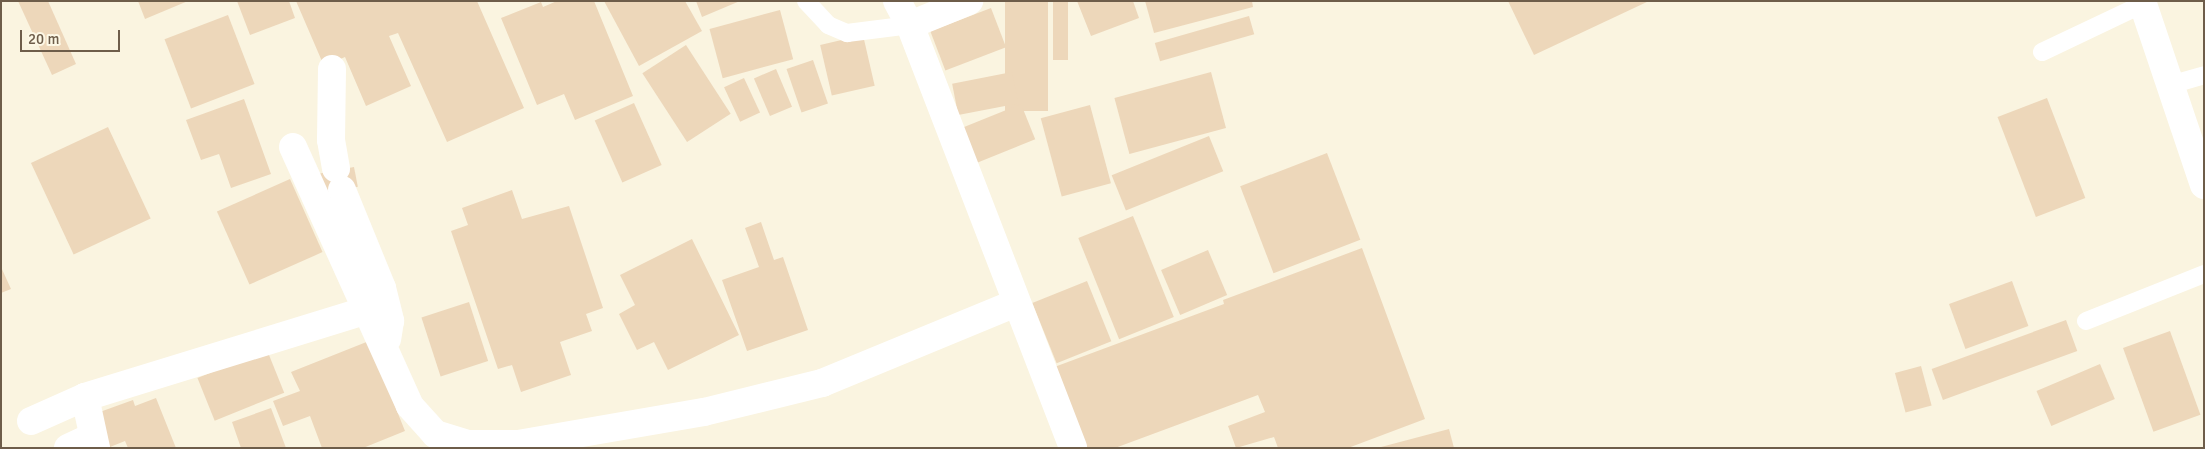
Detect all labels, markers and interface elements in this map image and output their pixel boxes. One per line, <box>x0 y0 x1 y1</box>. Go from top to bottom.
scale bar <box>22 20 122 52</box>
text: 20 m <box>28 30 59 48</box>

